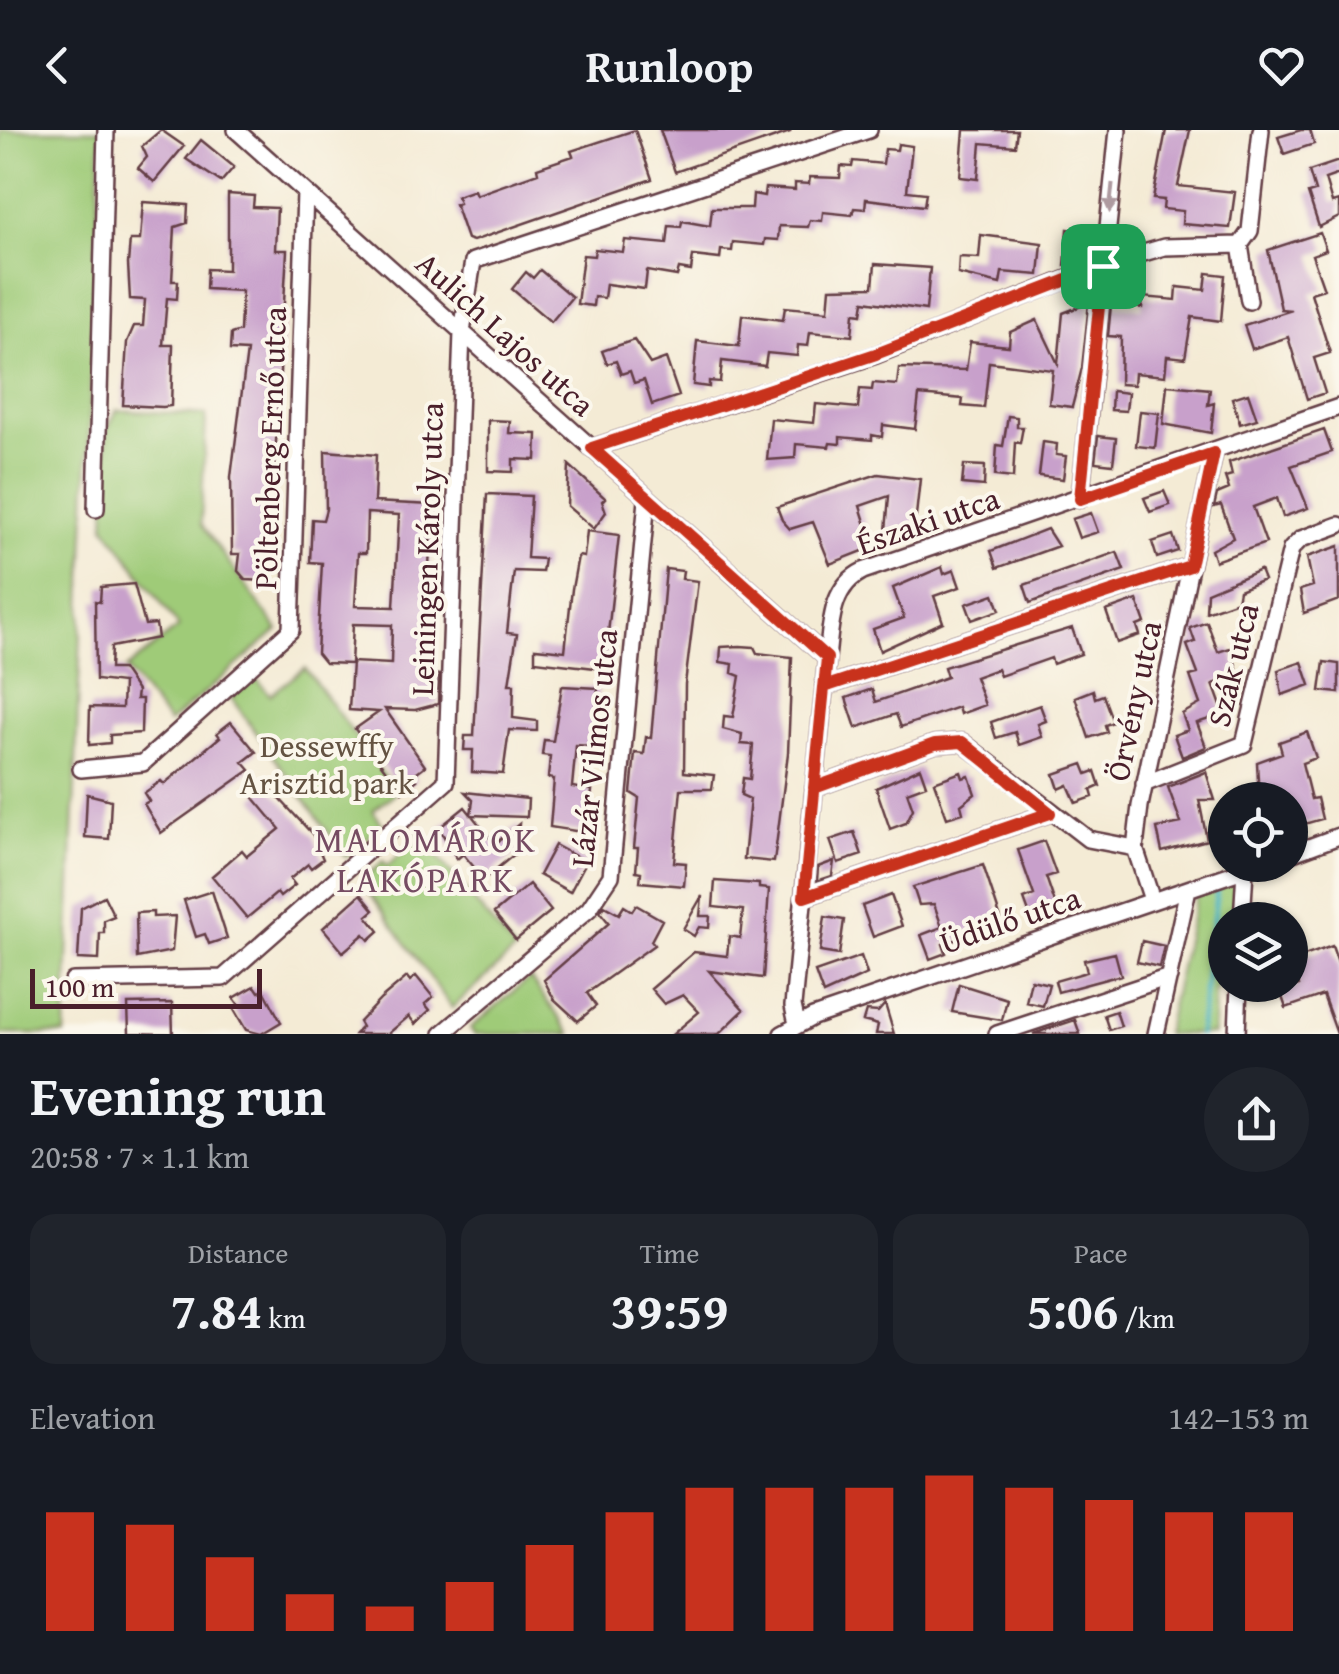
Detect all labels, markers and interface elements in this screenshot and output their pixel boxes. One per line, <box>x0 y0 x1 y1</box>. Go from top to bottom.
text: Runloop <box>586 33 753 98</box>
icon: back <box>30 38 85 93</box>
icon: heart <box>1254 38 1309 93</box>
one-way arrow <box>1103 182 1119 214</box>
pin <box>1061 224 1146 309</box>
icon: arrive <box>1076 239 1131 294</box>
street label: Aulich Lajos utca <box>405 240 605 427</box>
street label: Pöltenberg Ernő utca <box>241 306 298 590</box>
street label: Leiningen Károly utca <box>398 402 455 696</box>
street label: Északi utca <box>850 474 1006 567</box>
street label: Szák utca <box>1194 598 1271 732</box>
street label: Örvény utca <box>1094 617 1173 785</box>
street label: Lázár Vilmos utca <box>558 627 629 869</box>
park label: Dessewffy Arisztid park <box>240 722 415 806</box>
map controls <box>1208 782 1308 1002</box>
button: locate <box>1208 782 1308 882</box>
district label: MALOMÁROK LAKÓPARK <box>315 814 537 905</box>
street label: Üdülő utca <box>933 874 1086 965</box>
button: layers <box>1208 902 1308 1002</box>
scale bar <box>30 964 262 1008</box>
text: 100 m <box>45 966 114 1007</box>
text: Evening run <box>30 1055 326 1135</box>
button: share <box>1204 1067 1309 1172</box>
text: 20:58 · 7 × 1.1 km <box>30 1133 249 1180</box>
text: Distance <box>188 1232 288 1273</box>
text: Time <box>640 1232 699 1273</box>
text: Pace <box>1074 1232 1128 1273</box>
text: 7.84 <box>171 1273 262 1346</box>
text: 39:59 <box>611 1273 728 1346</box>
text: 5:06 <box>1027 1273 1119 1346</box>
text: km <box>262 1297 306 1338</box>
text: /km <box>1119 1297 1175 1338</box>
text: Elevation <box>30 1394 155 1441</box>
text: 142–153 m <box>1168 1394 1309 1441</box>

